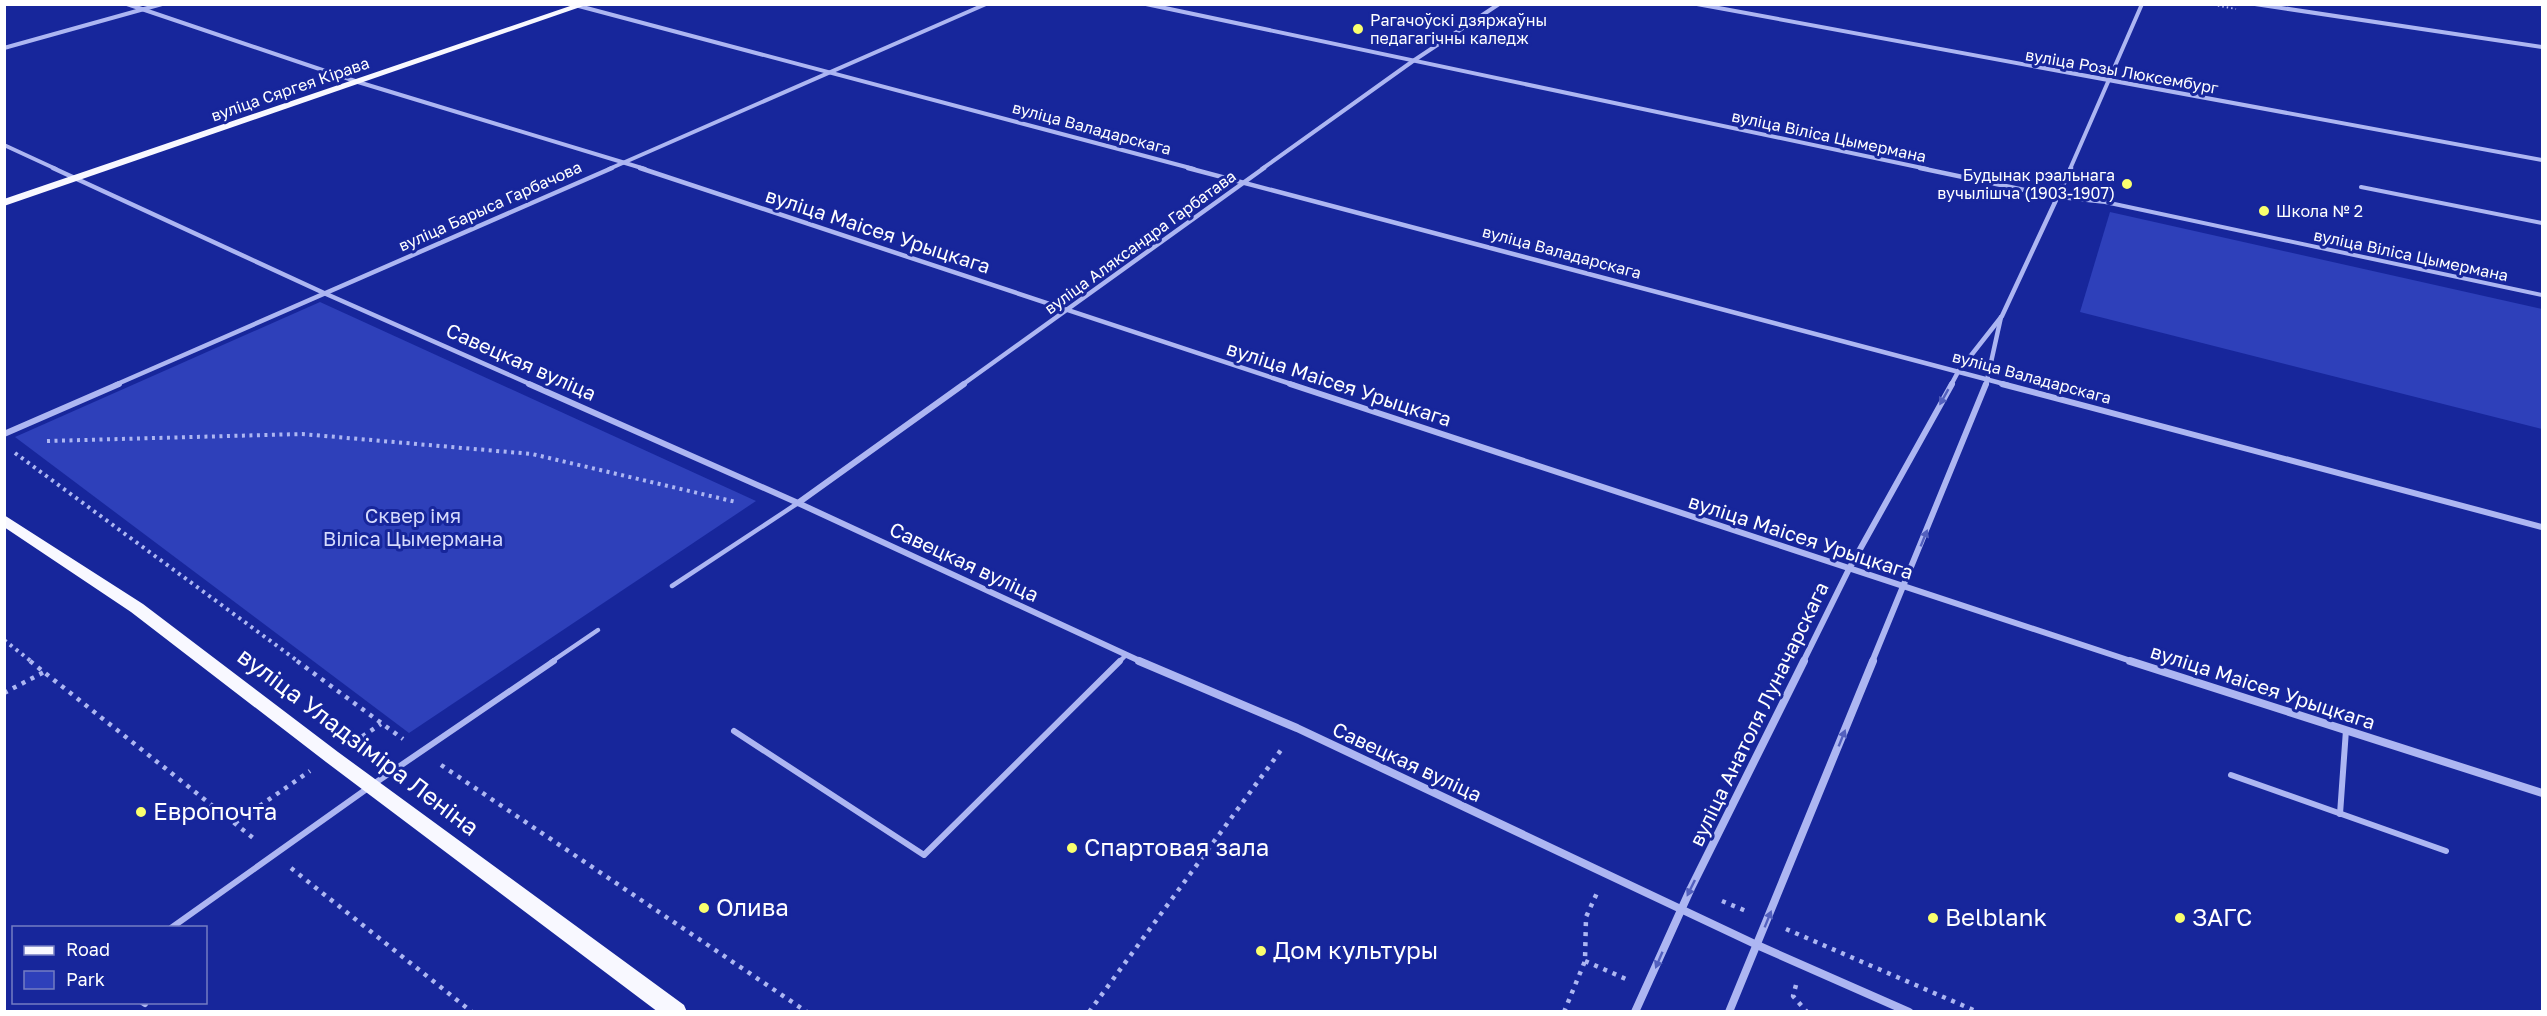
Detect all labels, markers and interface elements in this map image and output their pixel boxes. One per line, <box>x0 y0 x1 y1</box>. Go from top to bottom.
place label: Рагачоўскі дзяржаўны педагагічны каледж <box>1370 10 1547 48</box>
marker: Рагачоўскі дзяржаўны педагагічны каледж <box>1351 22 1365 36</box>
street label: вуліца Розы Люксембург <box>2024 44 2221 98</box>
street label: вуліца Сяргея Кірава <box>208 53 372 125</box>
street label: вуліца Валадарскага <box>1010 97 1174 159</box>
street label: вуліца Віліса Цымермана <box>1730 106 1928 166</box>
street label: вуліца Барыса Гарбачова <box>395 157 585 255</box>
place label: Будынак рэальнага вучылішча (1903-1907) <box>1937 165 2115 203</box>
street label: вуліца Аляксандра Гарбатава <box>1040 166 1240 318</box>
marker: Будынак рэальнага вучылішча (1903-1907) <box>2120 177 2134 191</box>
street label: вуліца Маісея Урыцкага <box>763 182 994 278</box>
place label: Школа № 2 <box>2276 201 2363 221</box>
marker: Школа № 2 <box>2257 204 2271 218</box>
street label: вуліца Валадарскага <box>1480 221 1644 283</box>
street label: вуліца Віліса Цымермана <box>2312 225 2510 285</box>
street label: Савецкая вуліца <box>443 317 600 405</box>
street label: вуліца Маісея Урыцкага <box>1224 335 1455 431</box>
street label: вуліца Валадарскага <box>1950 346 2114 408</box>
one-way arrow <box>1939 389 1949 406</box>
street label: вуліца Маісея Урыцкага <box>1686 488 1917 584</box>
park label: Сквер імя Віліса Цымермана <box>323 503 503 550</box>
street label: Савецкая вуліца <box>886 516 1043 606</box>
one-way arrow <box>1919 529 1929 547</box>
street label: вуліца Анатоля Луначарскага <box>1683 577 1833 850</box>
street label: вуліца Маісея Урыцкага <box>2148 638 2379 734</box>
street label: вуліца Уладзіміра Леніна <box>232 640 485 841</box>
street label: Савецкая вуліца <box>1329 716 1486 806</box>
one-way arrow <box>1838 729 1847 747</box>
place label: Европочта <box>153 796 277 825</box>
marker: Европочта <box>134 805 148 819</box>
place label: Спартовая зала <box>1084 832 1269 861</box>
marker: Спартовая зала <box>1065 841 1079 855</box>
one-way arrow <box>1687 880 1696 897</box>
place label: Олива <box>716 892 789 921</box>
marker: Олива <box>697 901 711 915</box>
place label: Belblank <box>1945 902 2047 931</box>
place label: ЗАГС <box>2192 902 2252 931</box>
one-way arrow <box>1763 909 1773 927</box>
marker: Belblank <box>1926 911 1940 925</box>
marker: ЗАГС <box>2173 911 2187 925</box>
legend <box>12 926 207 1004</box>
place label: Дом культуры <box>1273 935 1438 964</box>
text: Road <box>66 938 110 960</box>
marker: Дом культуры <box>1254 944 1268 958</box>
one-way arrow <box>1654 952 1664 970</box>
text: Park <box>66 968 105 990</box>

